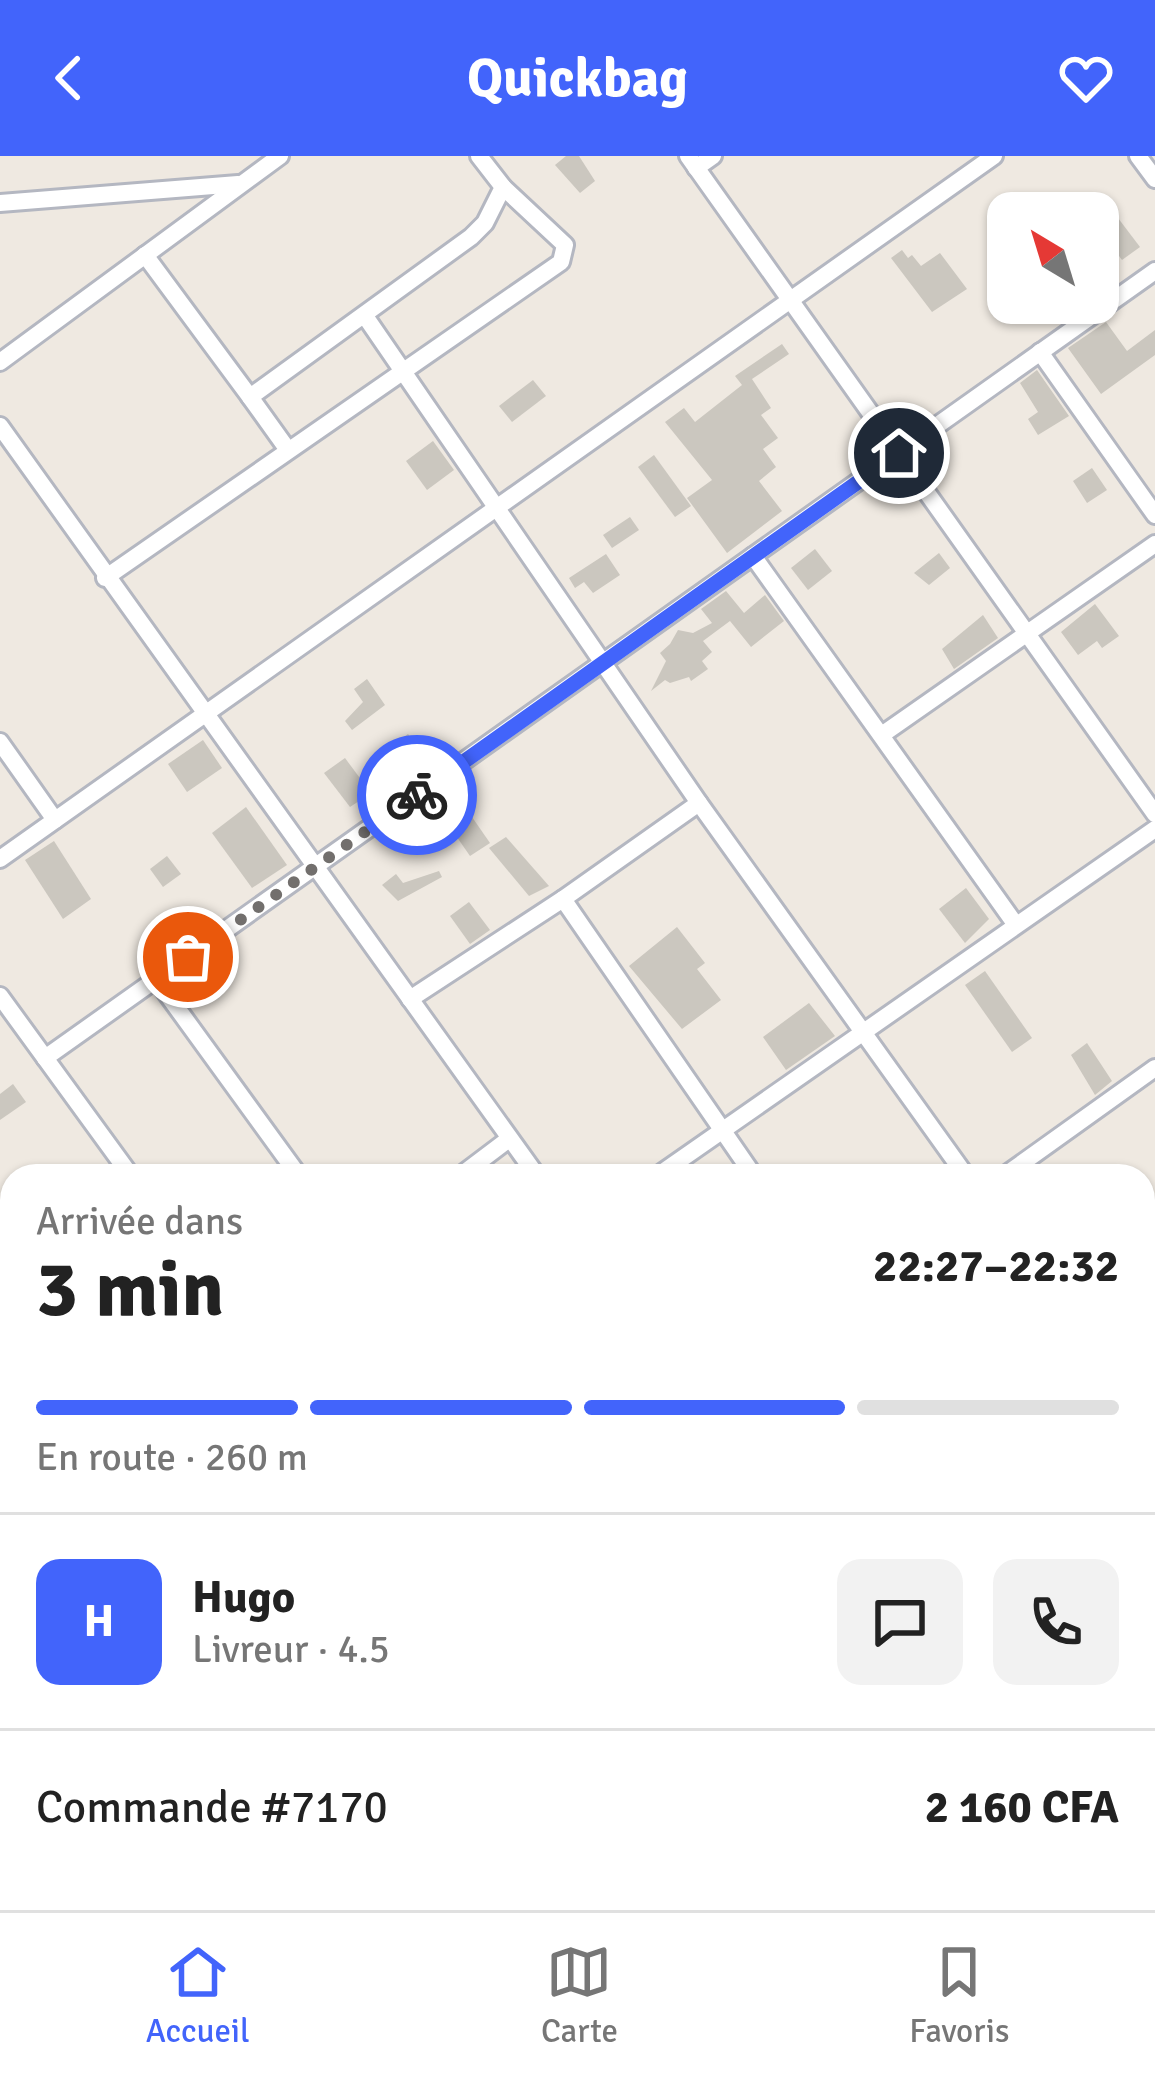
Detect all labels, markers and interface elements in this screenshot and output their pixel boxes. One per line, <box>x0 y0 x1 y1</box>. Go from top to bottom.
icon: back <box>36 45 102 111</box>
text: Quickbag <box>467 45 688 112</box>
icon: heart <box>1053 45 1119 111</box>
north arrow <box>987 192 1119 324</box>
map controls <box>987 192 1119 324</box>
pin <box>848 402 950 504</box>
icon: home <box>866 420 932 486</box>
courier <box>357 735 477 855</box>
icon: bike <box>384 762 450 828</box>
pin <box>137 906 239 1008</box>
icon: bag <box>155 924 221 990</box>
text: Arrivée dans <box>36 1197 243 1245</box>
text: 22:27–22:32 <box>873 1239 1119 1294</box>
text: 3 min <box>36 1242 224 1338</box>
text: En route · 260 m <box>36 1433 308 1481</box>
button: chat <box>837 1559 963 1685</box>
button: phone <box>993 1559 1119 1685</box>
text: Hugo <box>192 1570 295 1625</box>
text: H <box>84 1594 114 1649</box>
text: Livreur · 4.5 <box>192 1625 390 1673</box>
text: Commande #7170 <box>36 1780 388 1835</box>
text: 2 160 CFA <box>925 1780 1119 1835</box>
tab: Accueil <box>146 1939 250 2052</box>
tab: Carte <box>541 1939 618 2052</box>
tab: Favoris <box>909 1939 1009 2052</box>

